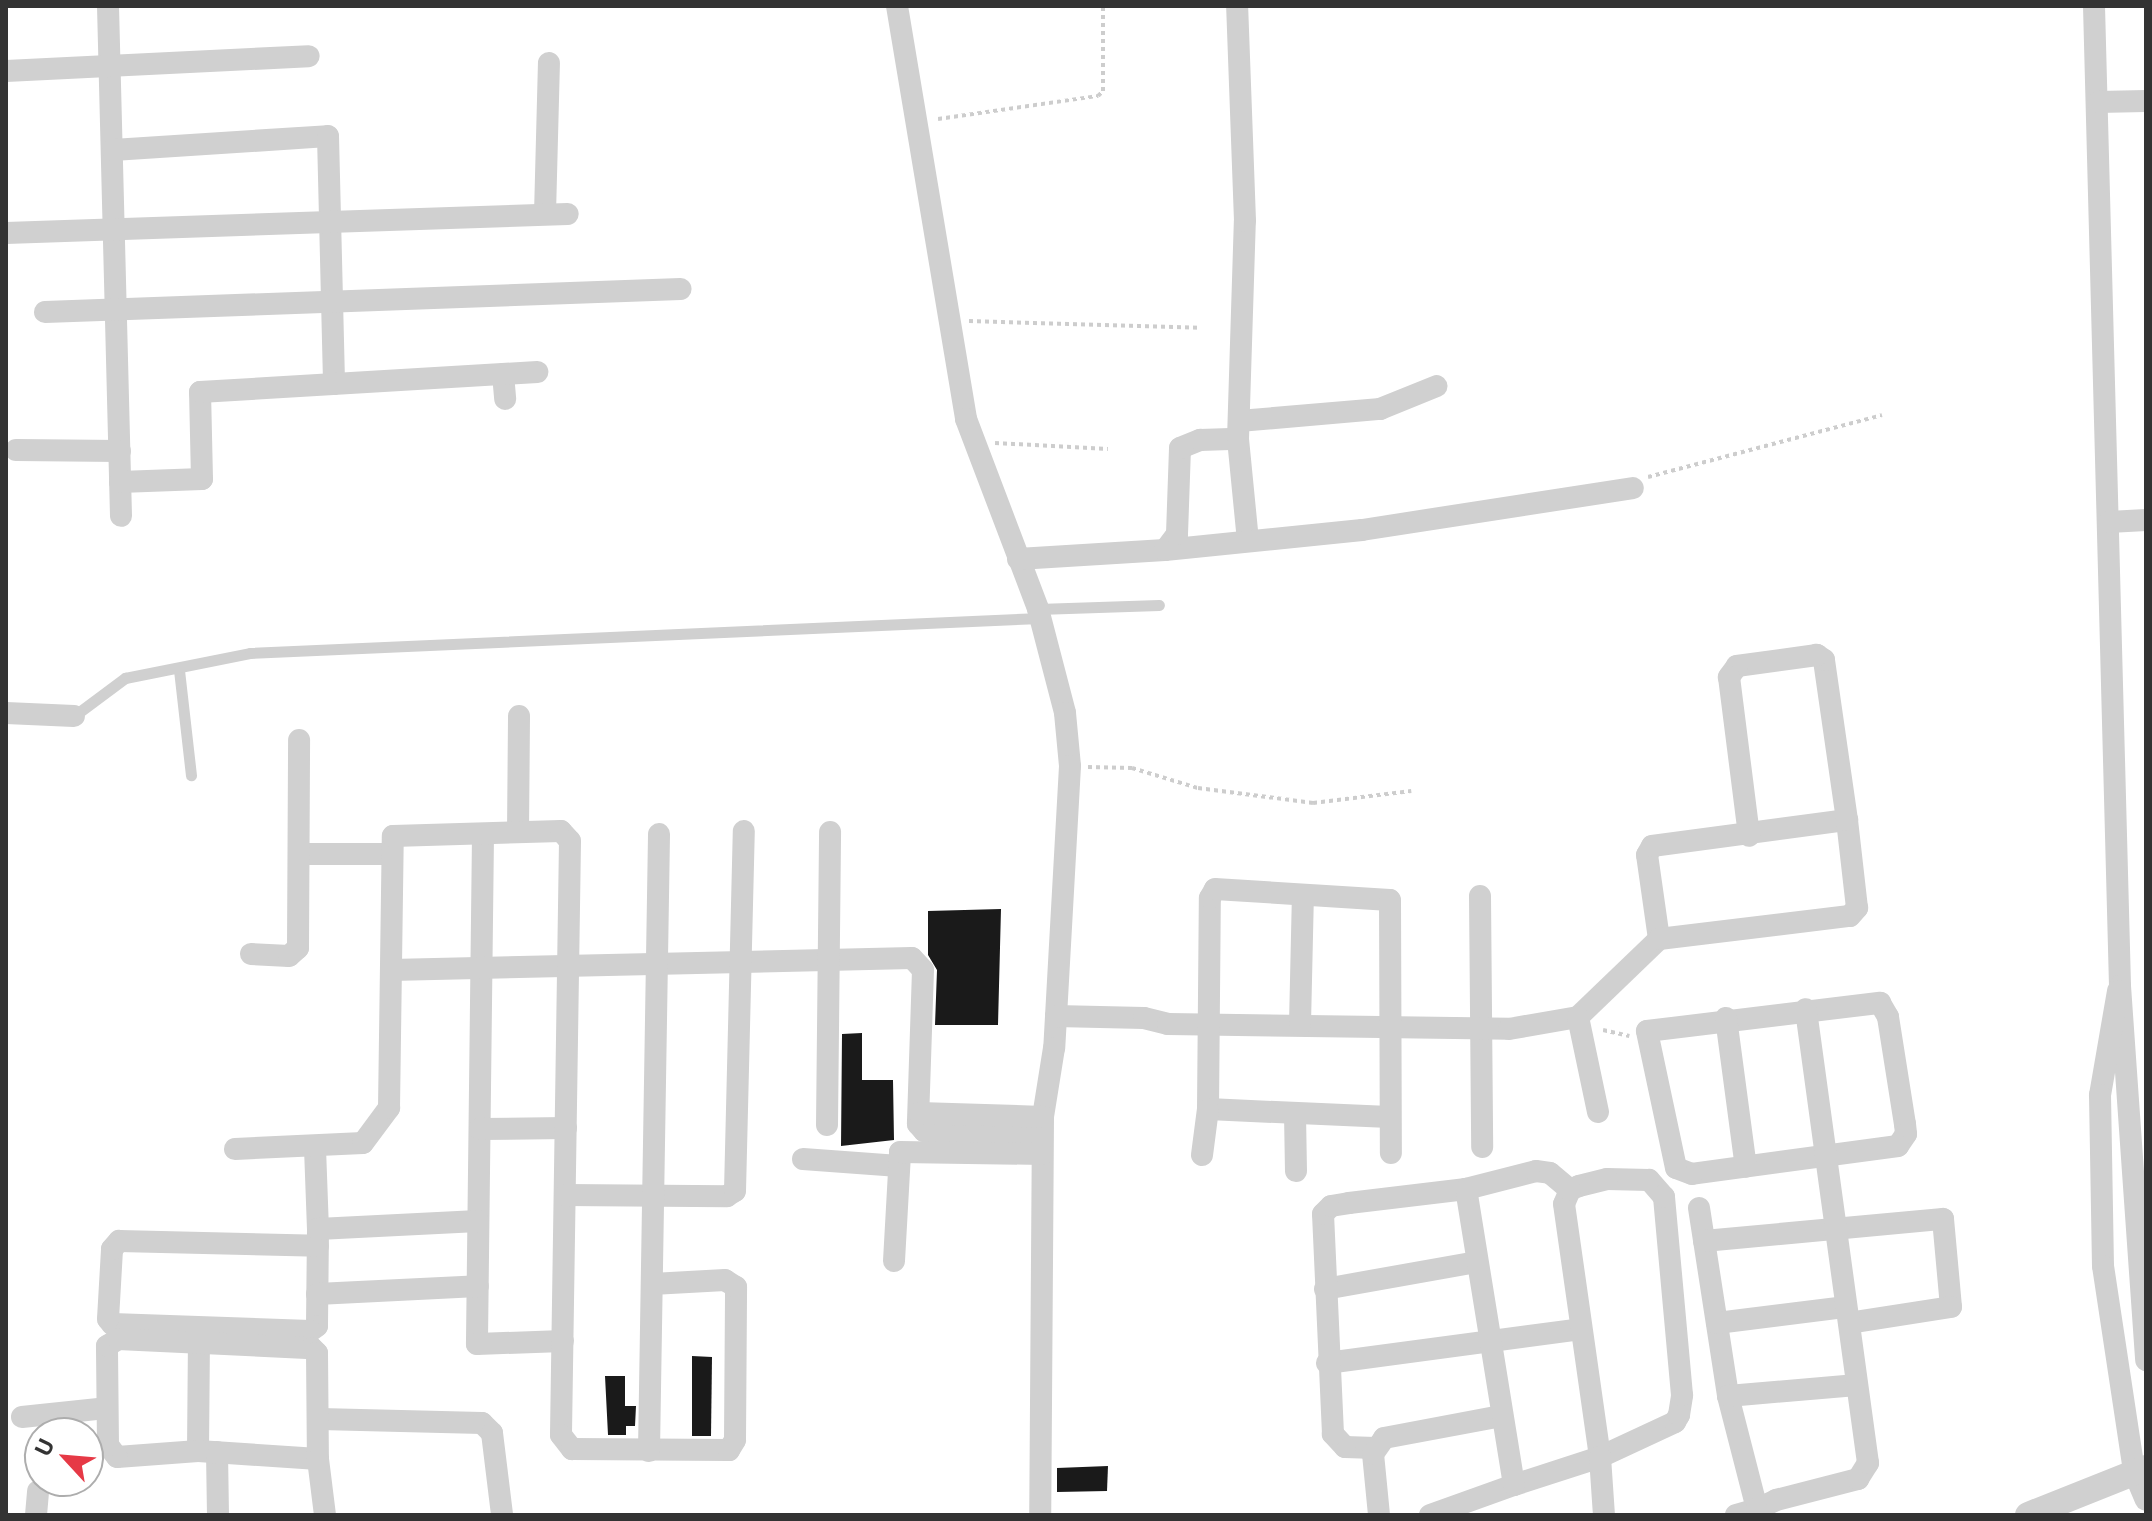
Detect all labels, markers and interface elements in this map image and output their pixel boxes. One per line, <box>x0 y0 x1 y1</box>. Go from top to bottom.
north arrow <box>24 1417 104 1497</box>
text: U <box>29 1434 59 1460</box>

